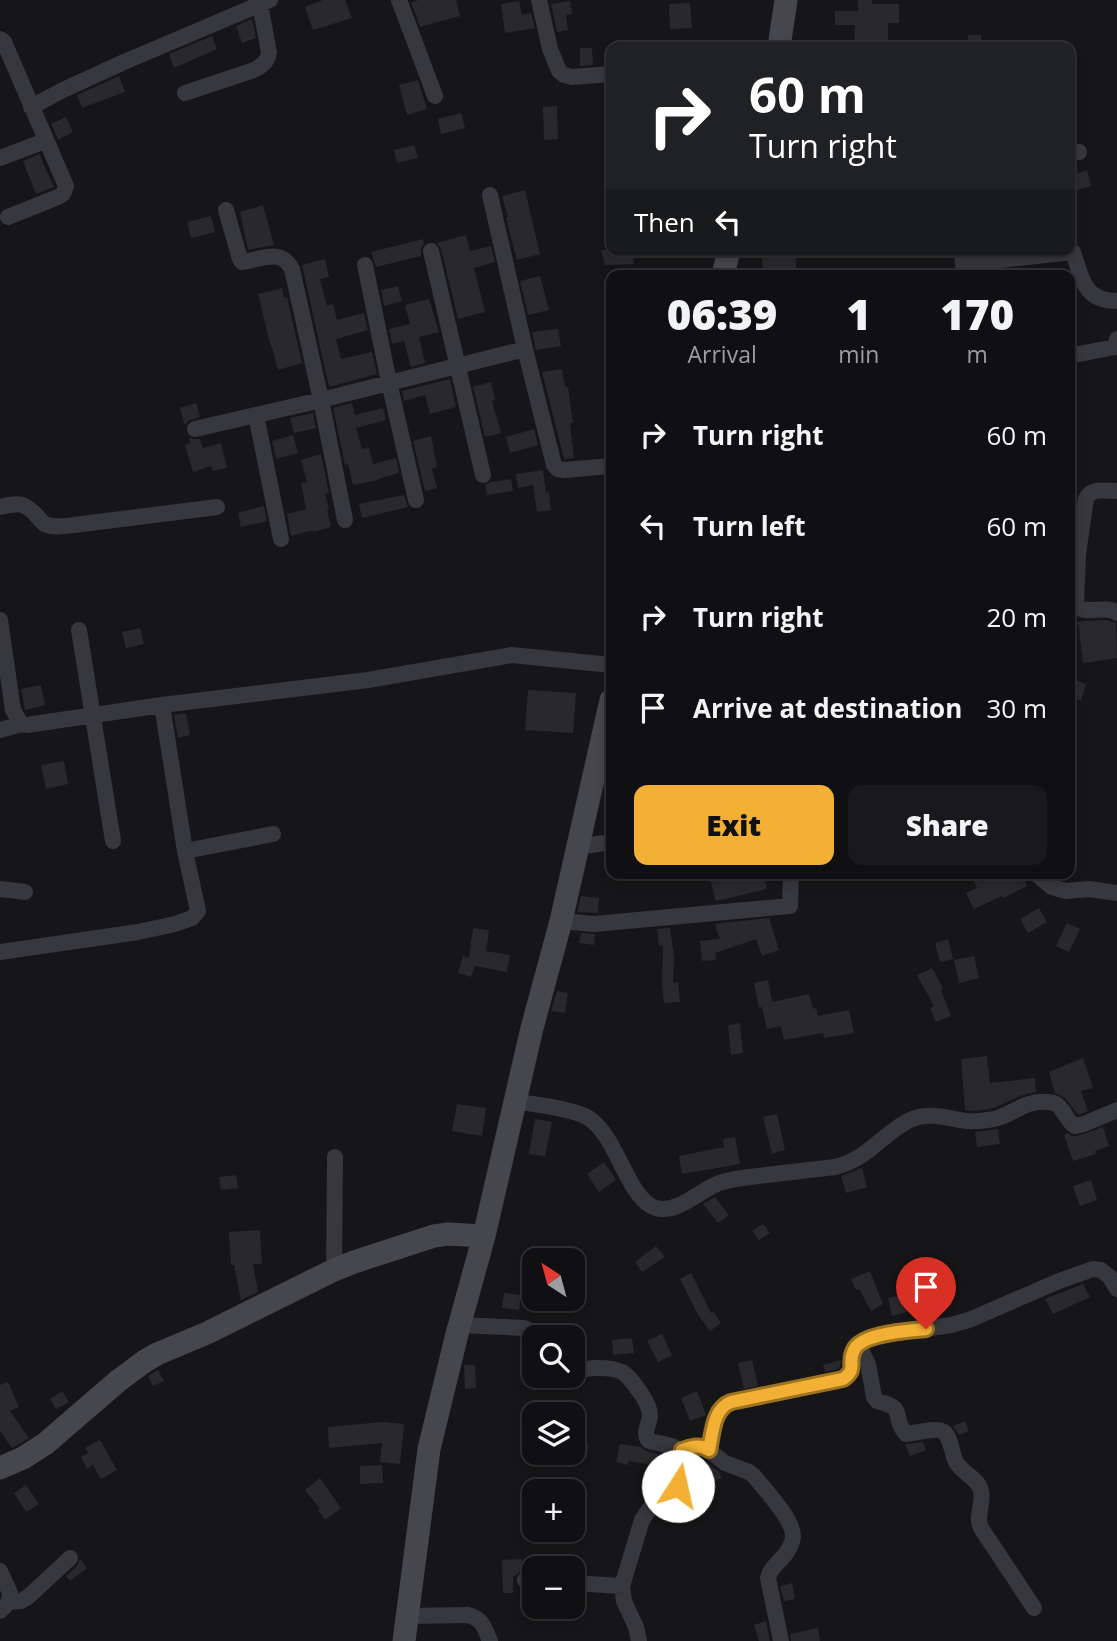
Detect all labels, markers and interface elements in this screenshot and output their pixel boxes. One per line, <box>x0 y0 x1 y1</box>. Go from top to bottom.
text: 60 m <box>749 61 866 127</box>
icon: right <box>634 70 725 161</box>
text: Turn right <box>749 124 897 167</box>
icon: left <box>709 203 747 241</box>
text: Then <box>634 204 695 240</box>
text: 06:39 <box>667 285 777 342</box>
text: 1 <box>847 285 871 342</box>
text: 170 <box>940 285 1014 342</box>
text: Arrival <box>688 338 757 370</box>
text: min <box>838 338 879 370</box>
text: m <box>967 338 988 370</box>
icon: right <box>634 416 672 454</box>
text: Turn right <box>693 417 824 453</box>
text: 60 m <box>986 417 1047 453</box>
icon: left <box>634 507 672 545</box>
text: Turn left <box>693 508 805 544</box>
text: 60 m <box>986 508 1047 544</box>
icon: right <box>634 598 672 636</box>
text: Turn right <box>693 599 824 635</box>
text: 20 m <box>986 599 1047 635</box>
icon: arrive <box>634 689 672 727</box>
text: Arrive at destination <box>693 690 962 726</box>
text: 30 m <box>986 690 1047 726</box>
button: Exit <box>634 785 834 865</box>
button: Share <box>848 785 1047 865</box>
north arrow <box>522 1248 584 1311</box>
map controls <box>522 1248 585 1619</box>
pin <box>896 1257 956 1329</box>
icon: arrive <box>907 1268 945 1306</box>
button: search <box>522 1325 585 1388</box>
button: layers <box>522 1402 585 1465</box>
position arrow <box>641 1449 715 1523</box>
button: + <box>522 1479 585 1542</box>
button: − <box>522 1556 585 1619</box>

